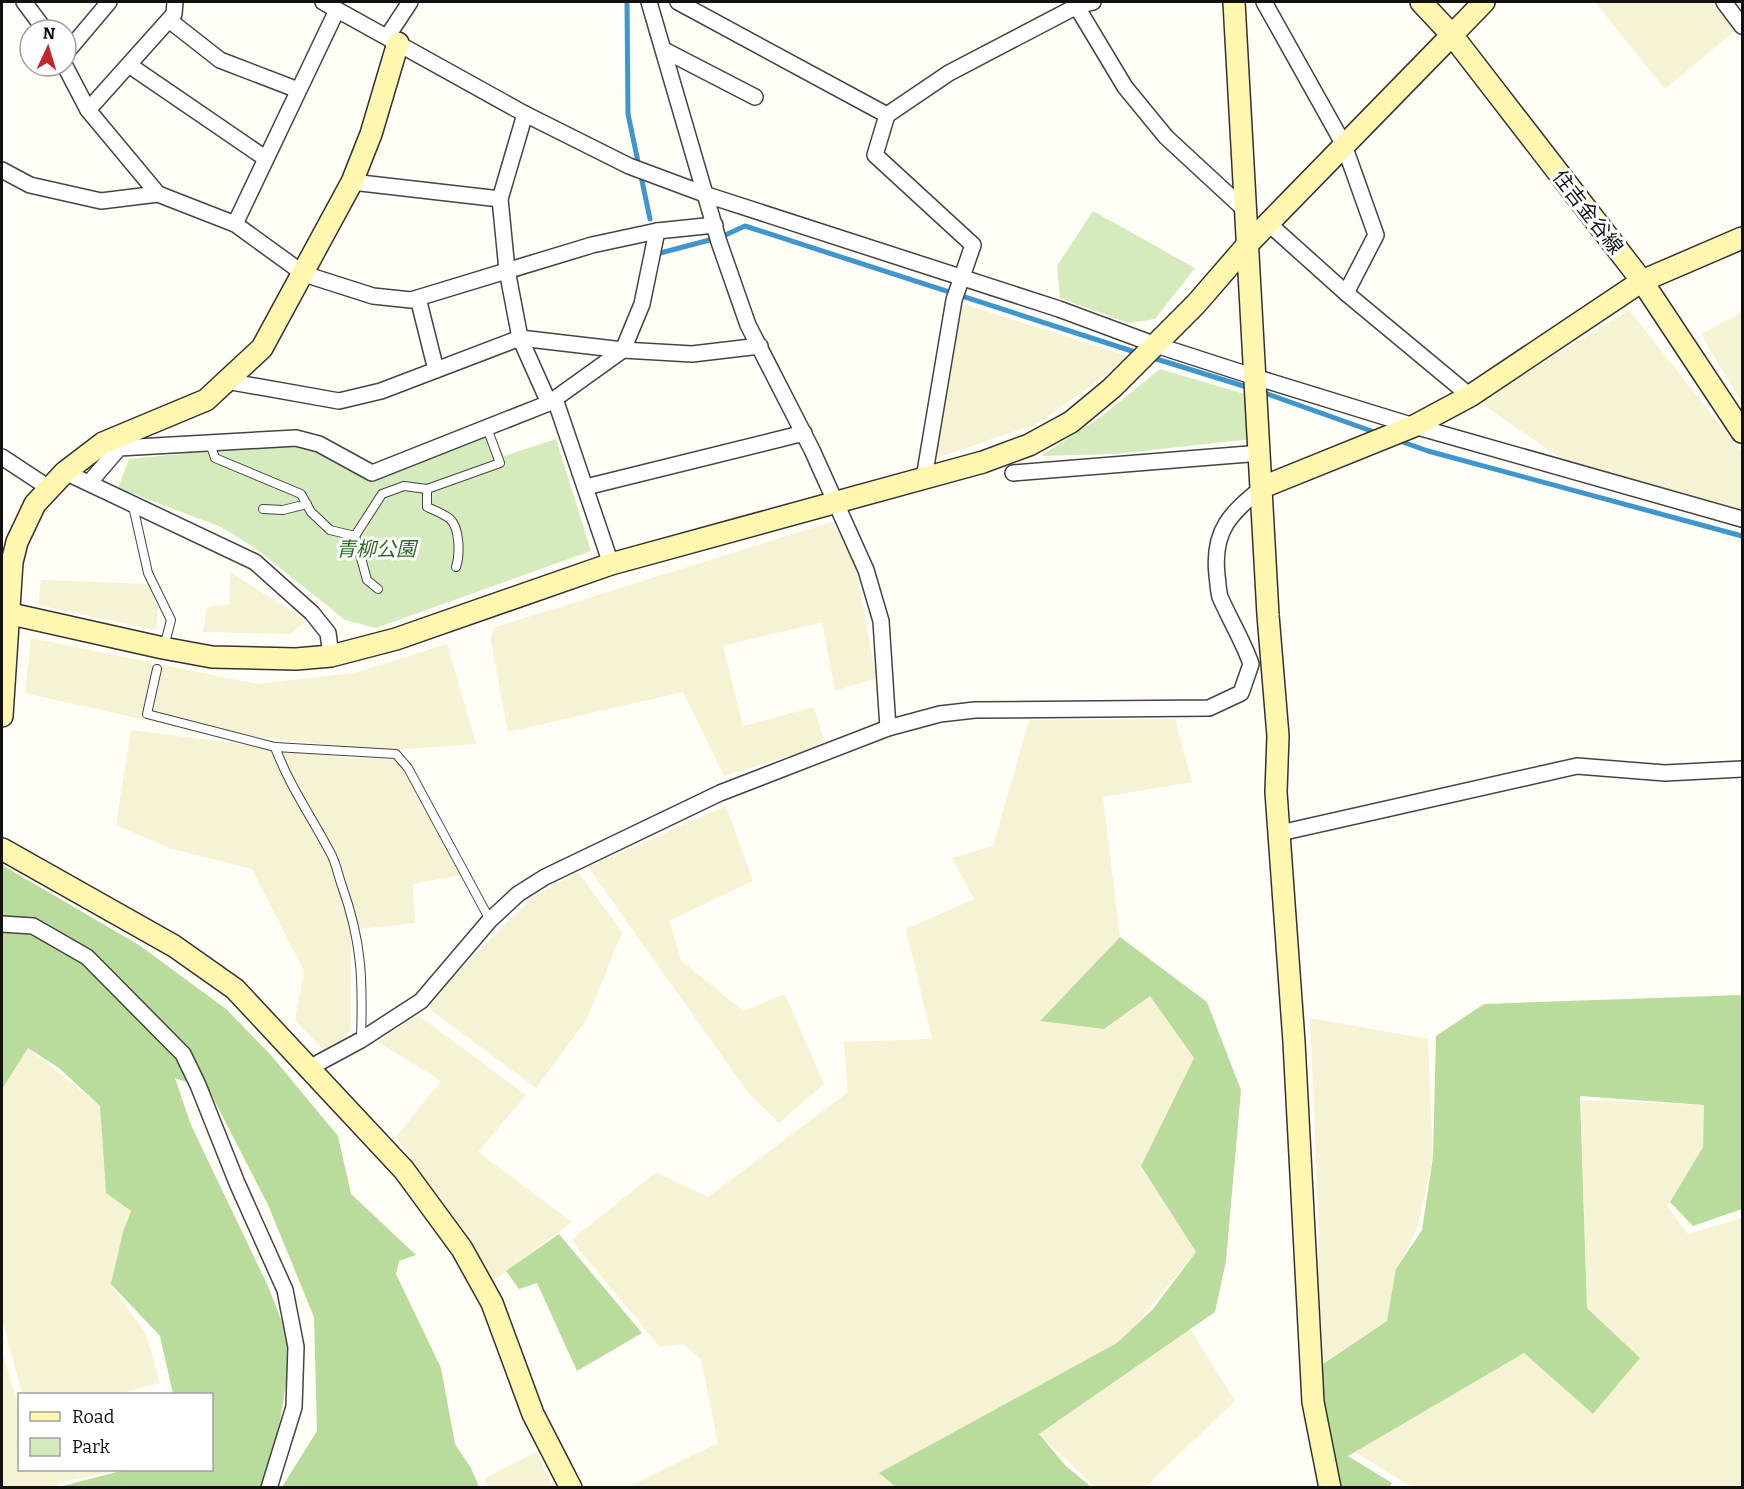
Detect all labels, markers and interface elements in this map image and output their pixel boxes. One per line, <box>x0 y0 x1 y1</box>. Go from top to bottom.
north arrow <box>18 18 78 78</box>
text: N <box>42 24 56 43</box>
street label: 住吉金谷線 <box>1548 165 1628 259</box>
park label: 青柳公園 <box>336 537 419 561</box>
legend <box>18 1393 213 1471</box>
text: Road <box>72 1406 115 1428</box>
text: Park <box>72 1436 111 1458</box>

